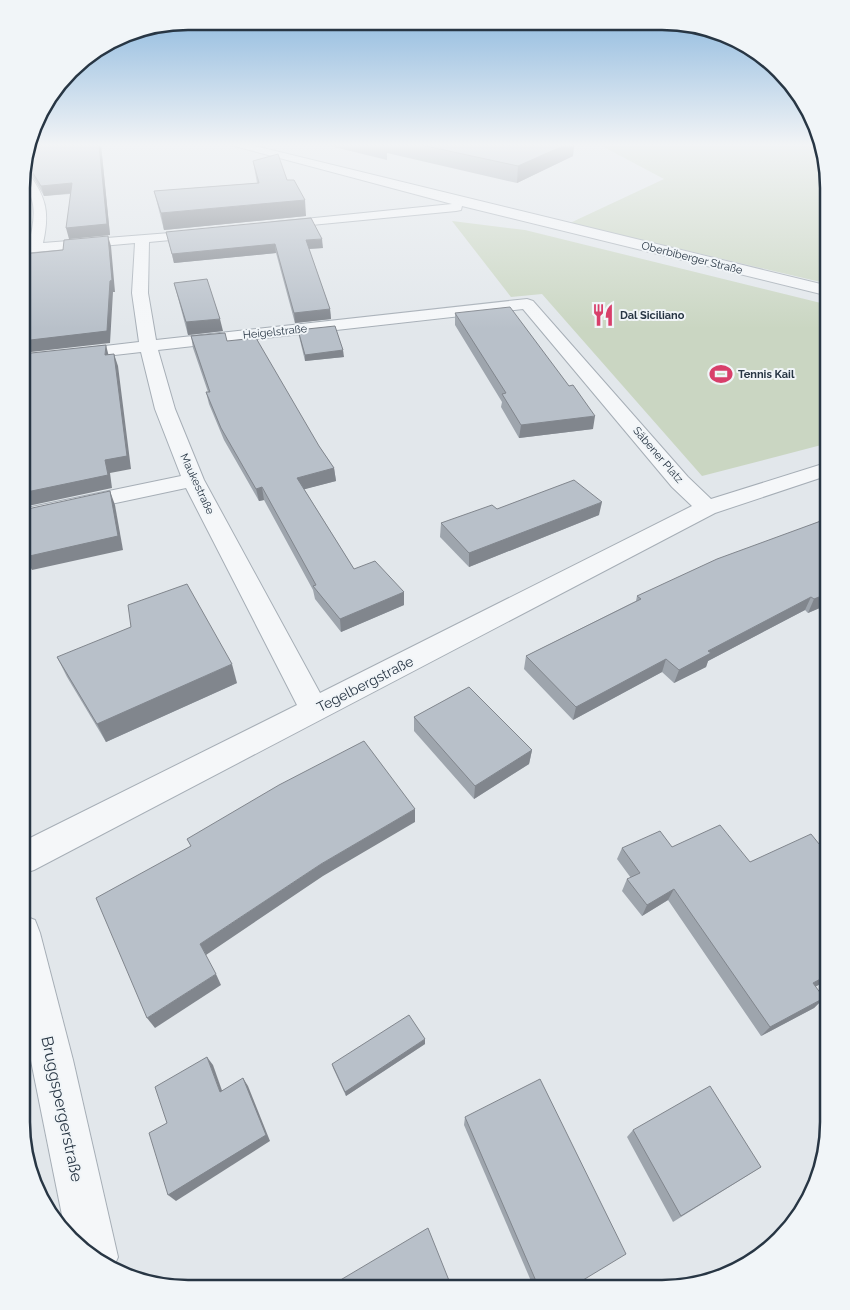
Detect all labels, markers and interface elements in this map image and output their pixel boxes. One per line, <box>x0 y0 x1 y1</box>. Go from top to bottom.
street label: Oberbiberger Straße <box>640 239 744 277</box>
restaurant icon: Dal Siciliano <box>590 302 616 328</box>
place label: Dal Siciliano <box>620 309 685 322</box>
street label: Heigelstraße <box>242 322 308 342</box>
sports icon: Tennis Kail <box>708 361 734 387</box>
place label: Tennis Kail <box>738 368 795 381</box>
street label: Säbener Platz <box>630 424 686 486</box>
street label: Maukestraße <box>177 452 217 517</box>
street label: Tegelbergstraße <box>314 653 416 715</box>
street label: Bruggspergerstraße <box>37 1034 87 1184</box>

